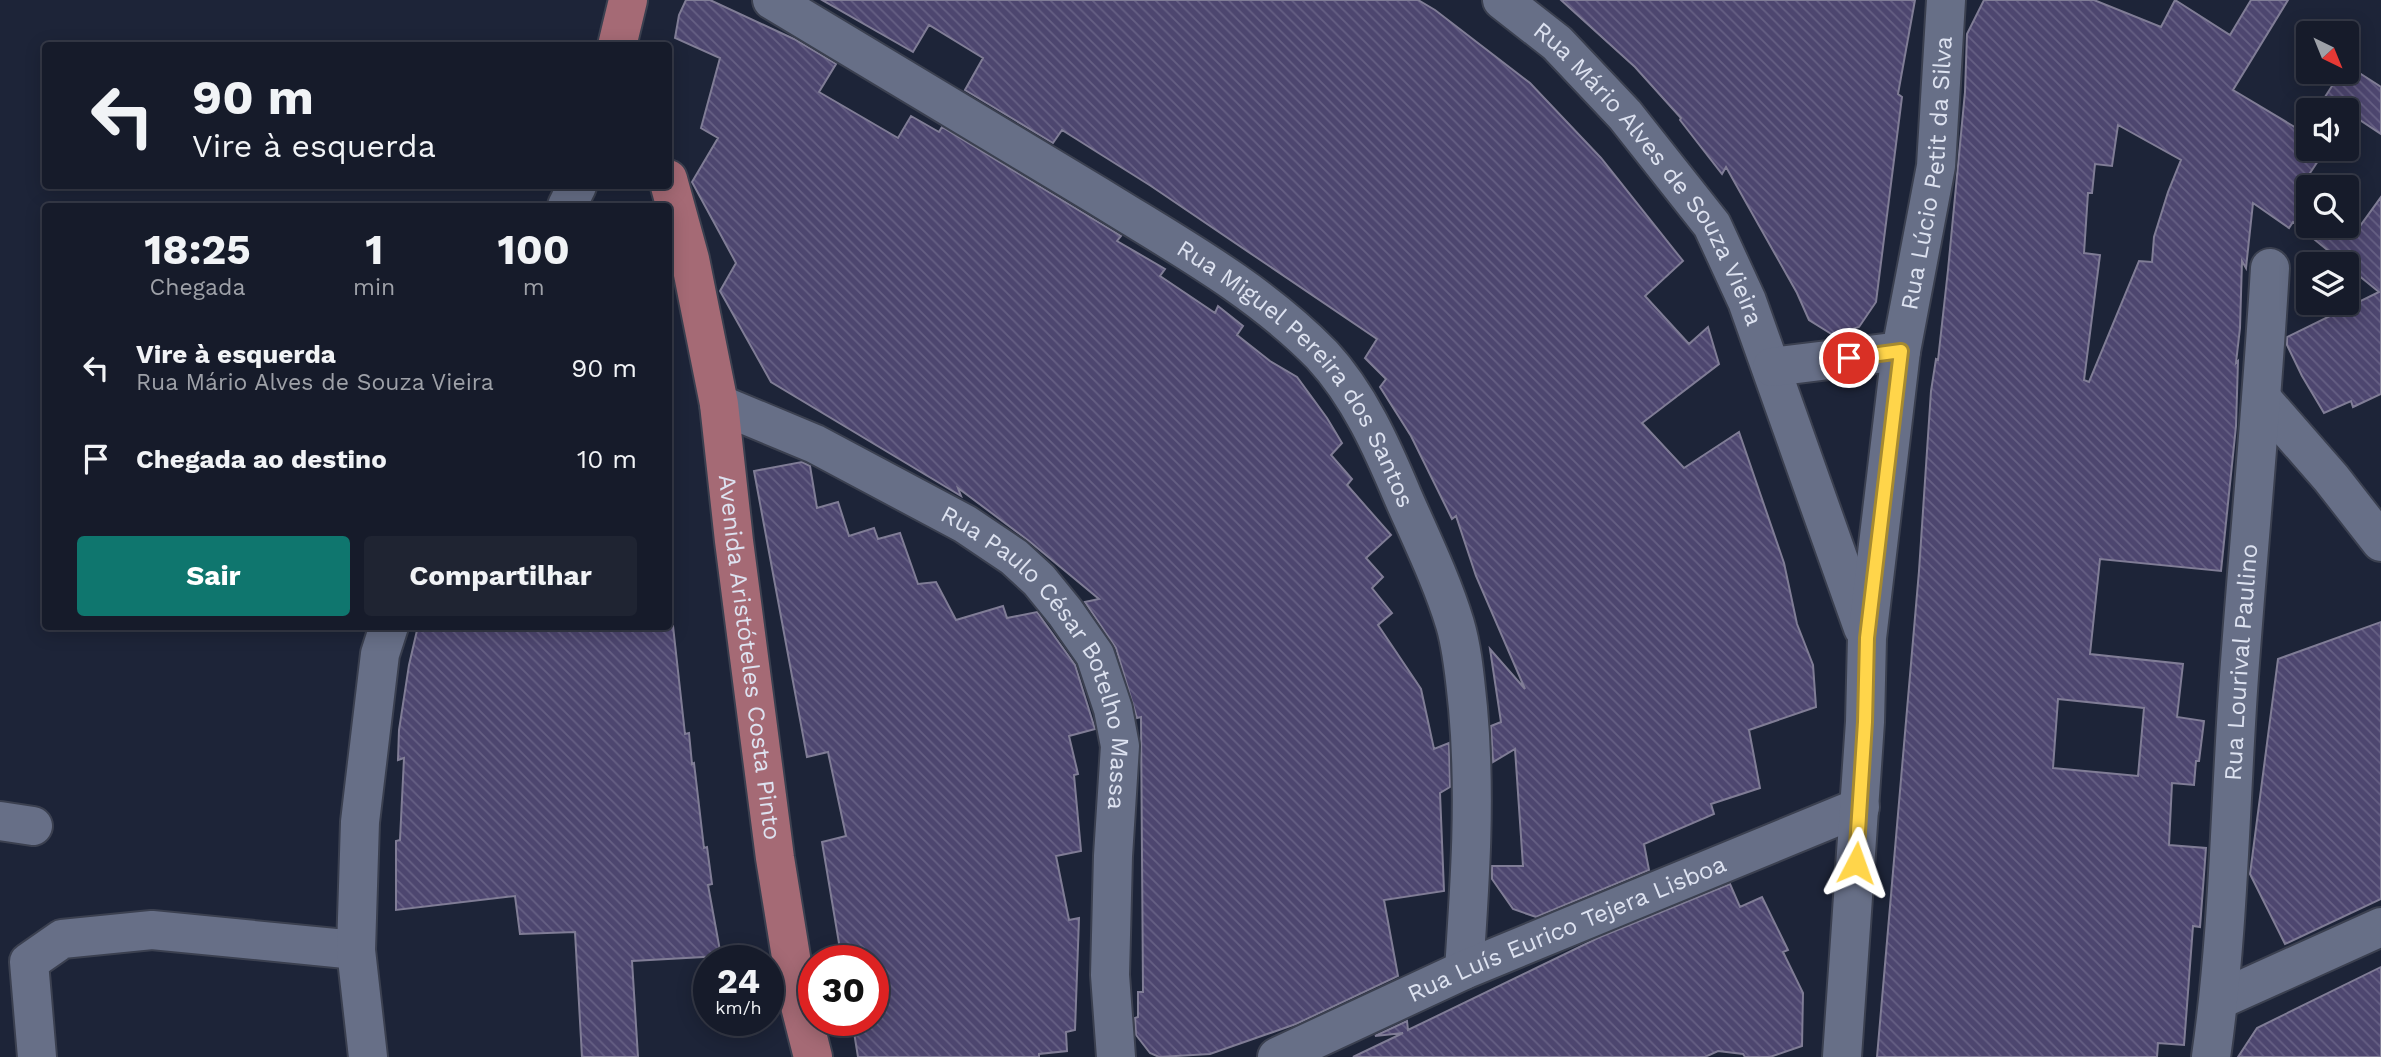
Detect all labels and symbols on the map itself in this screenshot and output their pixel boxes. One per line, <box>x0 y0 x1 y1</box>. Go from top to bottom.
street label: Rua Mário Alves de Souza Vieira <box>1528 16 1769 329</box>
north arrow <box>2296 21 2359 84</box>
street label: Rua Lúcio Petit da Silva <box>1895 35 1958 312</box>
street label: Rua Miguel Pereira dos Santos <box>1172 234 1420 512</box>
pin <box>1819 328 1879 388</box>
street label: Avenida Aristóteles Costa Pinto <box>713 473 787 842</box>
street label: Rua Paulo César Botelho Massa <box>936 500 1135 811</box>
street label: Rua Lourival Paulino <box>2219 543 2263 782</box>
position arrow <box>1819 826 1893 900</box>
street label: Rua Luís Eurico Tejera Lisboa <box>1403 850 1730 1008</box>
speed limit sign: 30 <box>798 945 889 1036</box>

